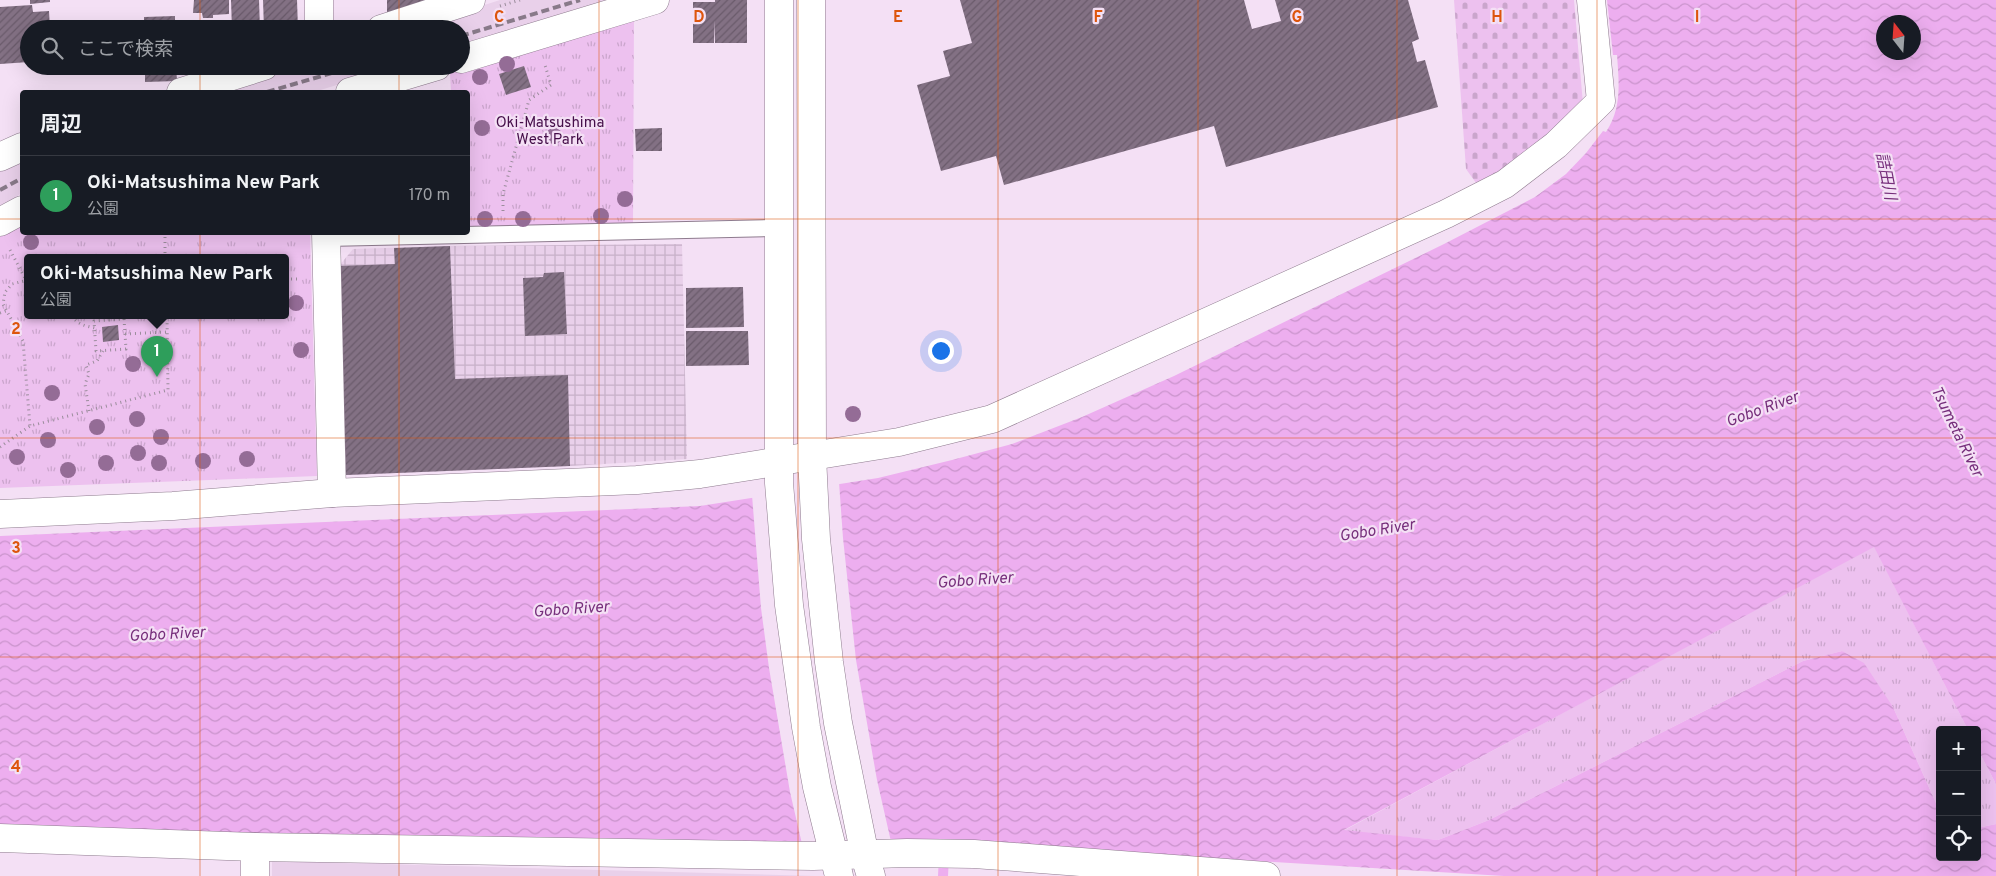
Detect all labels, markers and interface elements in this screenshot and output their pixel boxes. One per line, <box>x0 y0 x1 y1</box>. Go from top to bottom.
text: C <box>494 8 504 28</box>
text: D <box>693 8 705 28</box>
text: E <box>893 8 903 28</box>
text: F <box>1093 8 1103 28</box>
text: G <box>1292 8 1302 28</box>
text: H <box>1491 8 1503 28</box>
text: I <box>1695 8 1699 28</box>
north arrow <box>1876 15 1921 60</box>
search box <box>20 20 470 75</box>
icon: search <box>38 34 66 62</box>
text: ここで検索 <box>78 38 173 62</box>
text: 周辺 <box>40 112 82 139</box>
park label: Oki-Matsushima West Park <box>496 114 604 150</box>
water label: 詰田川 <box>1871 151 1900 204</box>
text: Oki-Matsushima New Park <box>87 171 320 195</box>
text: 1 <box>53 186 59 206</box>
text: 170 m <box>409 186 450 206</box>
text: 公園 <box>87 200 119 220</box>
popup <box>24 254 289 319</box>
text: Oki-Matsushima New Park <box>40 262 273 286</box>
text: 公園 <box>40 291 72 311</box>
text: 2 <box>11 320 21 340</box>
pin: 1 <box>141 336 173 377</box>
your location <box>928 338 954 364</box>
water label: Tsumeta River <box>1926 383 1988 482</box>
water label: Gobo River <box>1723 387 1804 432</box>
water label: Gobo River <box>1338 515 1418 547</box>
text: 3 <box>11 539 21 559</box>
water label: Gobo River <box>936 568 1016 594</box>
water label: Gobo River <box>532 597 612 623</box>
water label: Gobo River <box>129 623 208 647</box>
map controls <box>1936 726 1981 861</box>
button: + <box>1936 726 1981 771</box>
text: 4 <box>11 758 21 778</box>
button: − <box>1936 771 1981 816</box>
button: locate <box>1936 816 1981 861</box>

